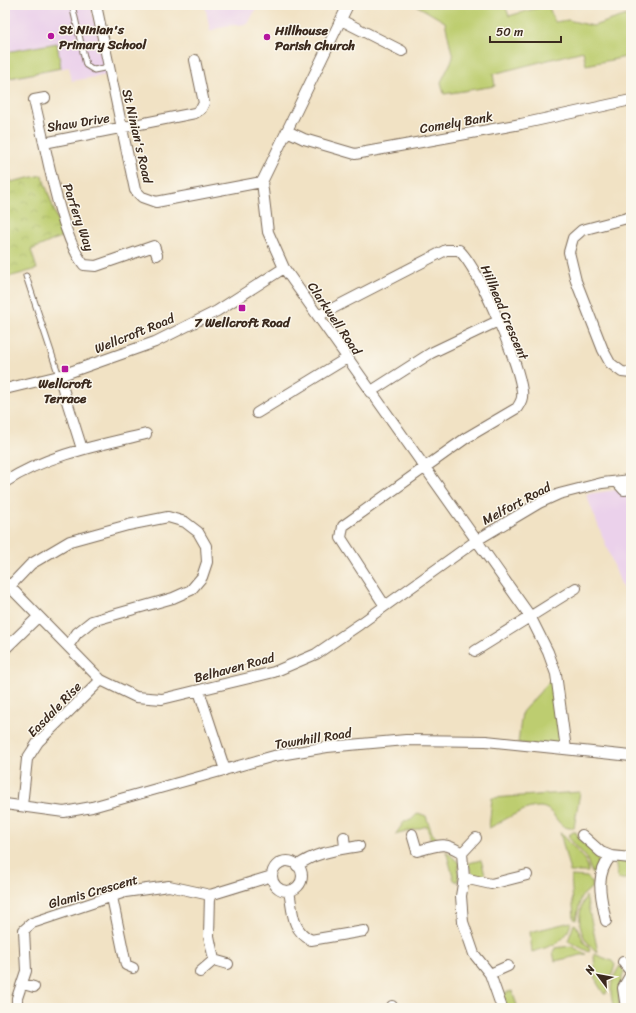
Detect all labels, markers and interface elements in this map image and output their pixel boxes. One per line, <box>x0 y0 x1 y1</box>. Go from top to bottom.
place label: St Ninian's Primary School <box>58 18 147 56</box>
scale bar <box>490 18 561 44</box>
place label: Hillhouse Parish Church <box>274 19 355 57</box>
text: 50 m <box>496 21 523 43</box>
marker: St Ninian's Primary School <box>46 31 56 41</box>
marker: Hillhouse Parish Church <box>262 32 272 42</box>
street label: St Ninian's Road <box>115 87 160 187</box>
street label: Comely Bank <box>418 105 494 140</box>
street label: Shaw Drive <box>45 106 111 139</box>
street label: Parfery Way <box>56 180 101 255</box>
street label: Hillhead Crescent <box>474 261 535 364</box>
street label: Clarkwell Road <box>301 277 368 361</box>
marker: 7 Wellcroft Road <box>237 303 247 313</box>
street label: Wellcroft Road <box>91 307 179 360</box>
place label: 7 Wellcroft Road <box>194 311 291 334</box>
marker: Wellcroft Terrace <box>60 364 70 374</box>
place label: Wellcroft Terrace <box>38 372 93 410</box>
street label: Melfort Road <box>478 475 556 531</box>
street label: Belhaven Road <box>191 645 278 689</box>
street label: Easdale Rise <box>22 676 87 743</box>
street label: Townhill Road <box>273 721 354 756</box>
street label: Glamis Crescent <box>46 868 141 915</box>
north arrow <box>578 955 618 995</box>
text: N <box>579 961 600 979</box>

